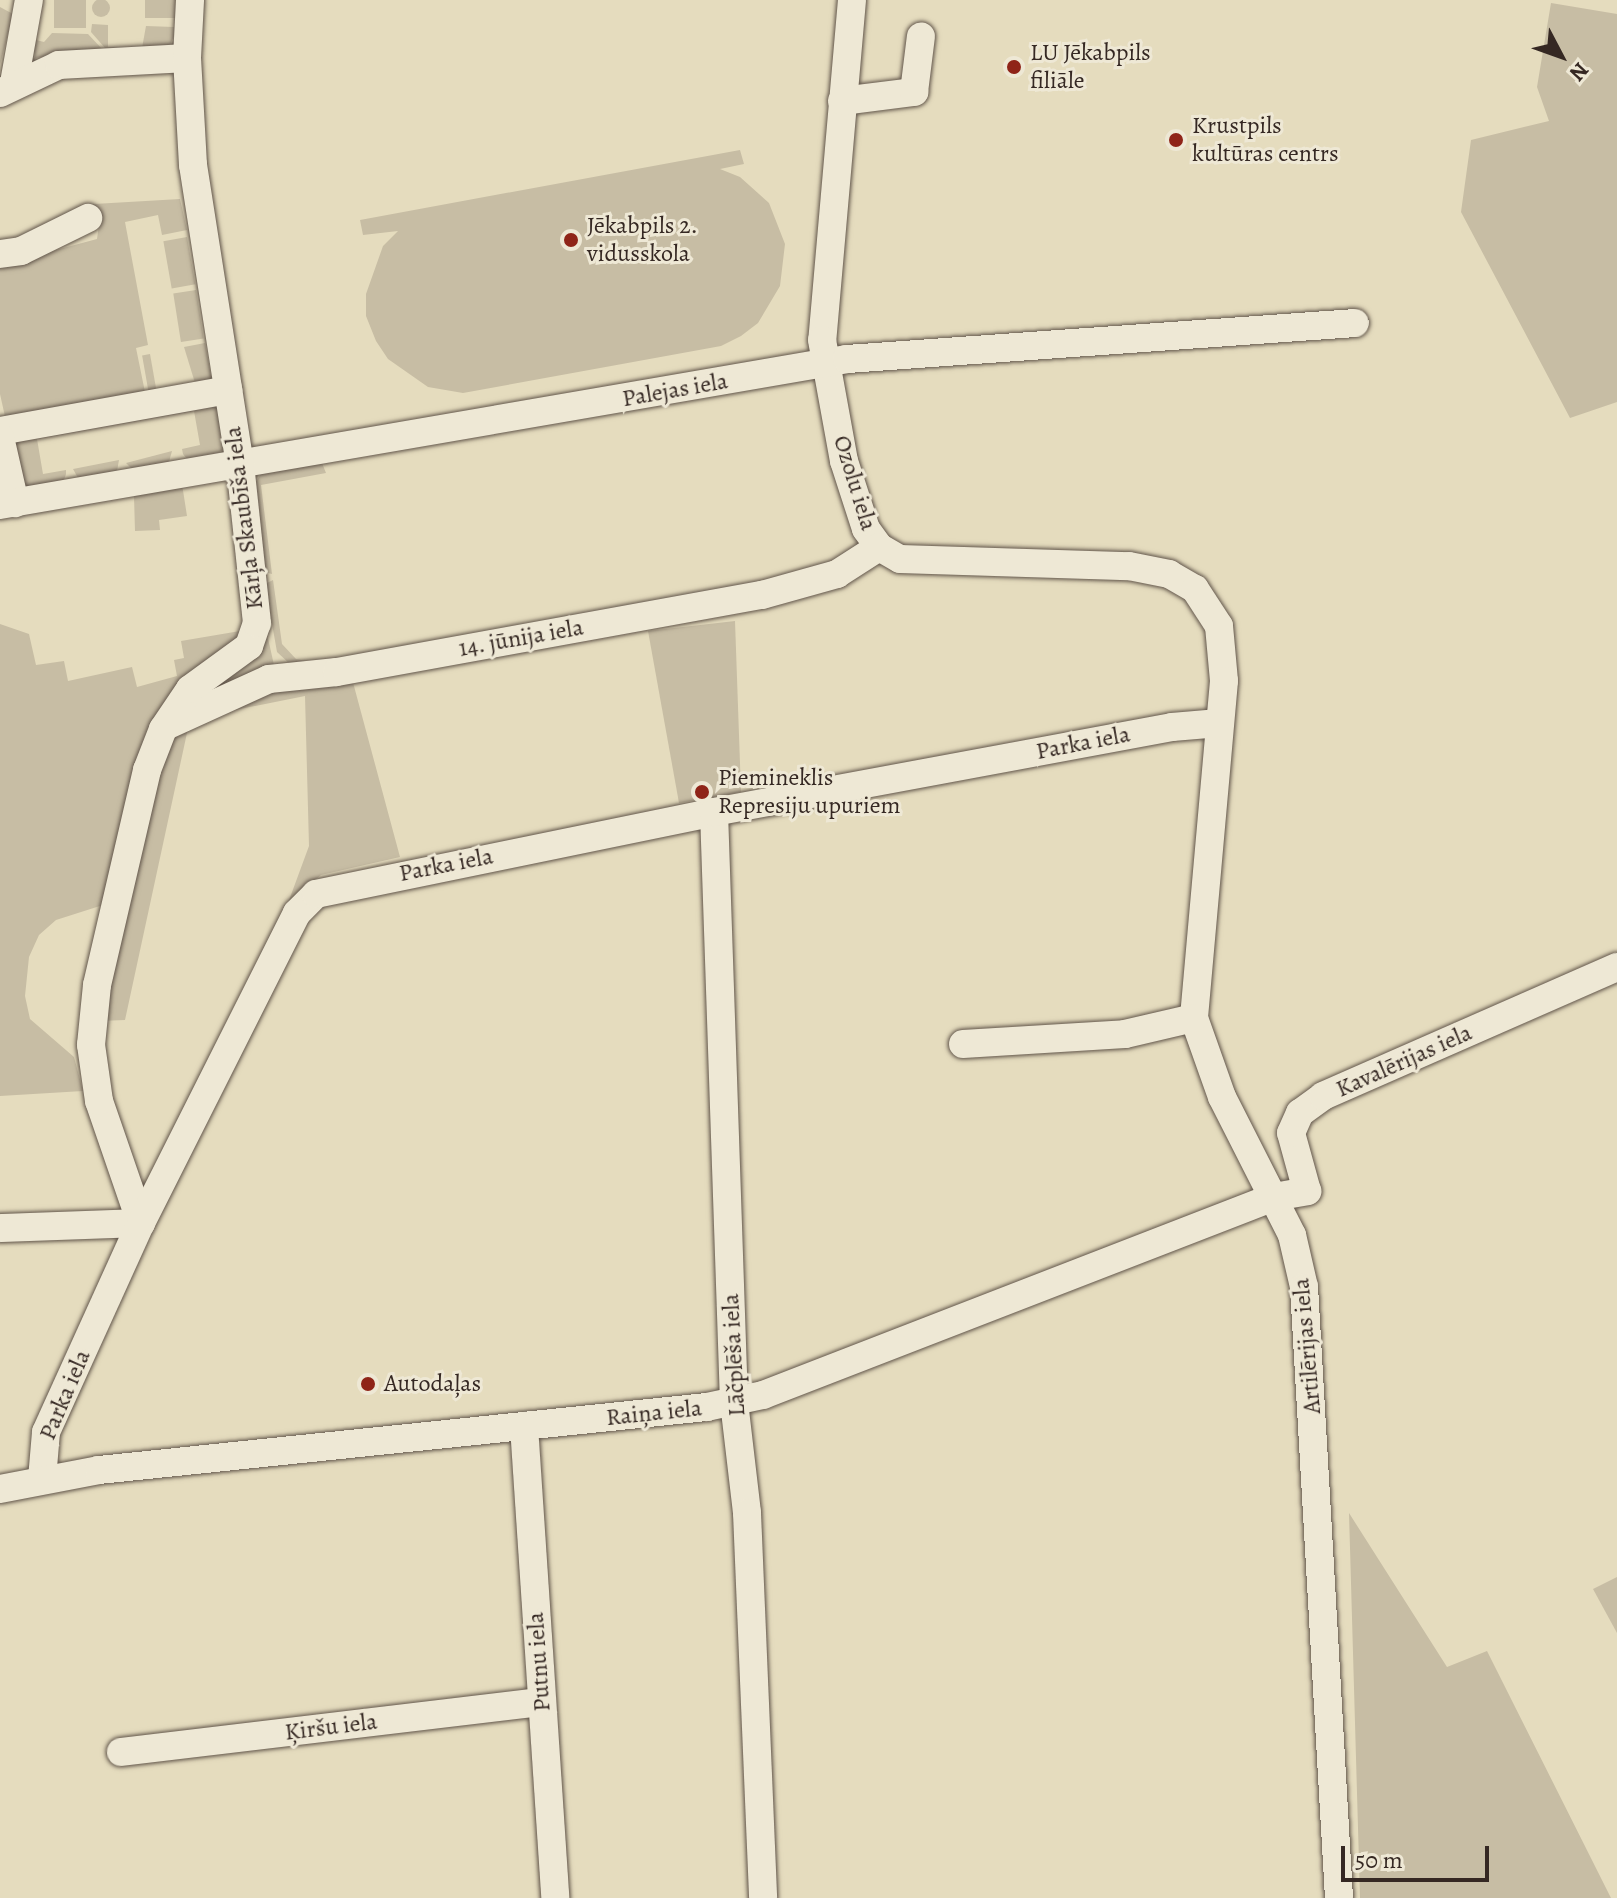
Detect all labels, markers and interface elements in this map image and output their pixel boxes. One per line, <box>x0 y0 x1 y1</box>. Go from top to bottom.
north arrow <box>1521 16 1601 96</box>
place label: LU Jēkabpils filiāle <box>1030 39 1151 95</box>
text: N <box>1563 56 1596 88</box>
marker: LU Jēkabpils filiāle <box>1005 58 1023 76</box>
place label: Krustpils kultūras centrs <box>1192 112 1339 168</box>
marker: Krustpils kultūras centrs <box>1167 131 1185 149</box>
place label: Jēkabpils 2. vidusskola <box>587 212 698 268</box>
marker: Jēkabpils 2. vidusskola <box>562 231 580 249</box>
street label: Palejas iela <box>620 367 730 413</box>
street label: Kārļa Skaubīša iela <box>218 425 270 611</box>
street label: Ozolu iela <box>827 432 883 534</box>
street label: 14. jūnija iela <box>456 613 586 663</box>
street label: Parka iela <box>1034 720 1132 766</box>
place label: Piemineklis Represiju upuriem <box>718 764 901 820</box>
marker: Piemineklis Represiju upuriem <box>693 783 711 801</box>
street label: Parka iela <box>397 842 495 888</box>
street label: Kavalērijas iela <box>1332 1018 1476 1104</box>
street label: Artilērijas iela <box>1287 1277 1327 1415</box>
street label: Lāčplēša iela <box>716 1293 752 1417</box>
street label: Parka iela <box>33 1346 97 1444</box>
place label: Autodaļas <box>384 1370 481 1398</box>
marker: Autodaļas <box>359 1375 377 1393</box>
street label: Raiņa iela <box>605 1394 703 1432</box>
street label: Putnu iela <box>521 1611 557 1713</box>
street label: Ķiršu iela <box>283 1707 379 1747</box>
scale bar <box>1345 1830 1493 1880</box>
text: 50 m <box>1355 1844 1403 1876</box>

